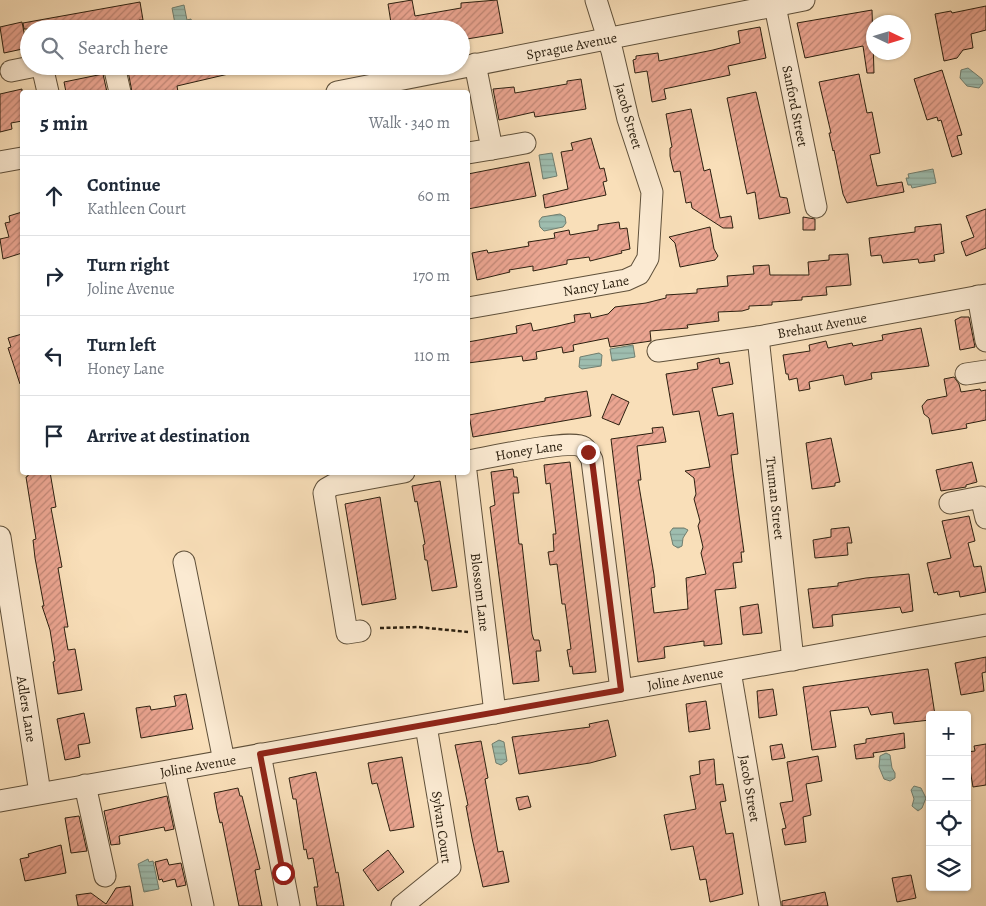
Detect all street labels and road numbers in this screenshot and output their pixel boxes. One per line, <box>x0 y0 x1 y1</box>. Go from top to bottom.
street label: Sprague Avenue <box>525 28 619 65</box>
street label: Sanford Street <box>777 64 813 149</box>
street label: Jacob Street <box>610 81 647 152</box>
street label: Nancy Lane <box>562 271 631 301</box>
street label: Brehaut Avenue <box>776 308 868 343</box>
street label: Honey Lane <box>494 436 564 466</box>
street label: Truman Street <box>761 456 789 541</box>
street label: Blossom Lane <box>466 552 494 633</box>
street label: Joline Avenue <box>646 663 725 695</box>
street label: Adlers Lane <box>12 674 41 743</box>
street label: Joline Avenue <box>158 750 237 782</box>
street label: Jacob Street <box>734 753 765 824</box>
street label: Sylvan Court <box>427 790 456 865</box>

